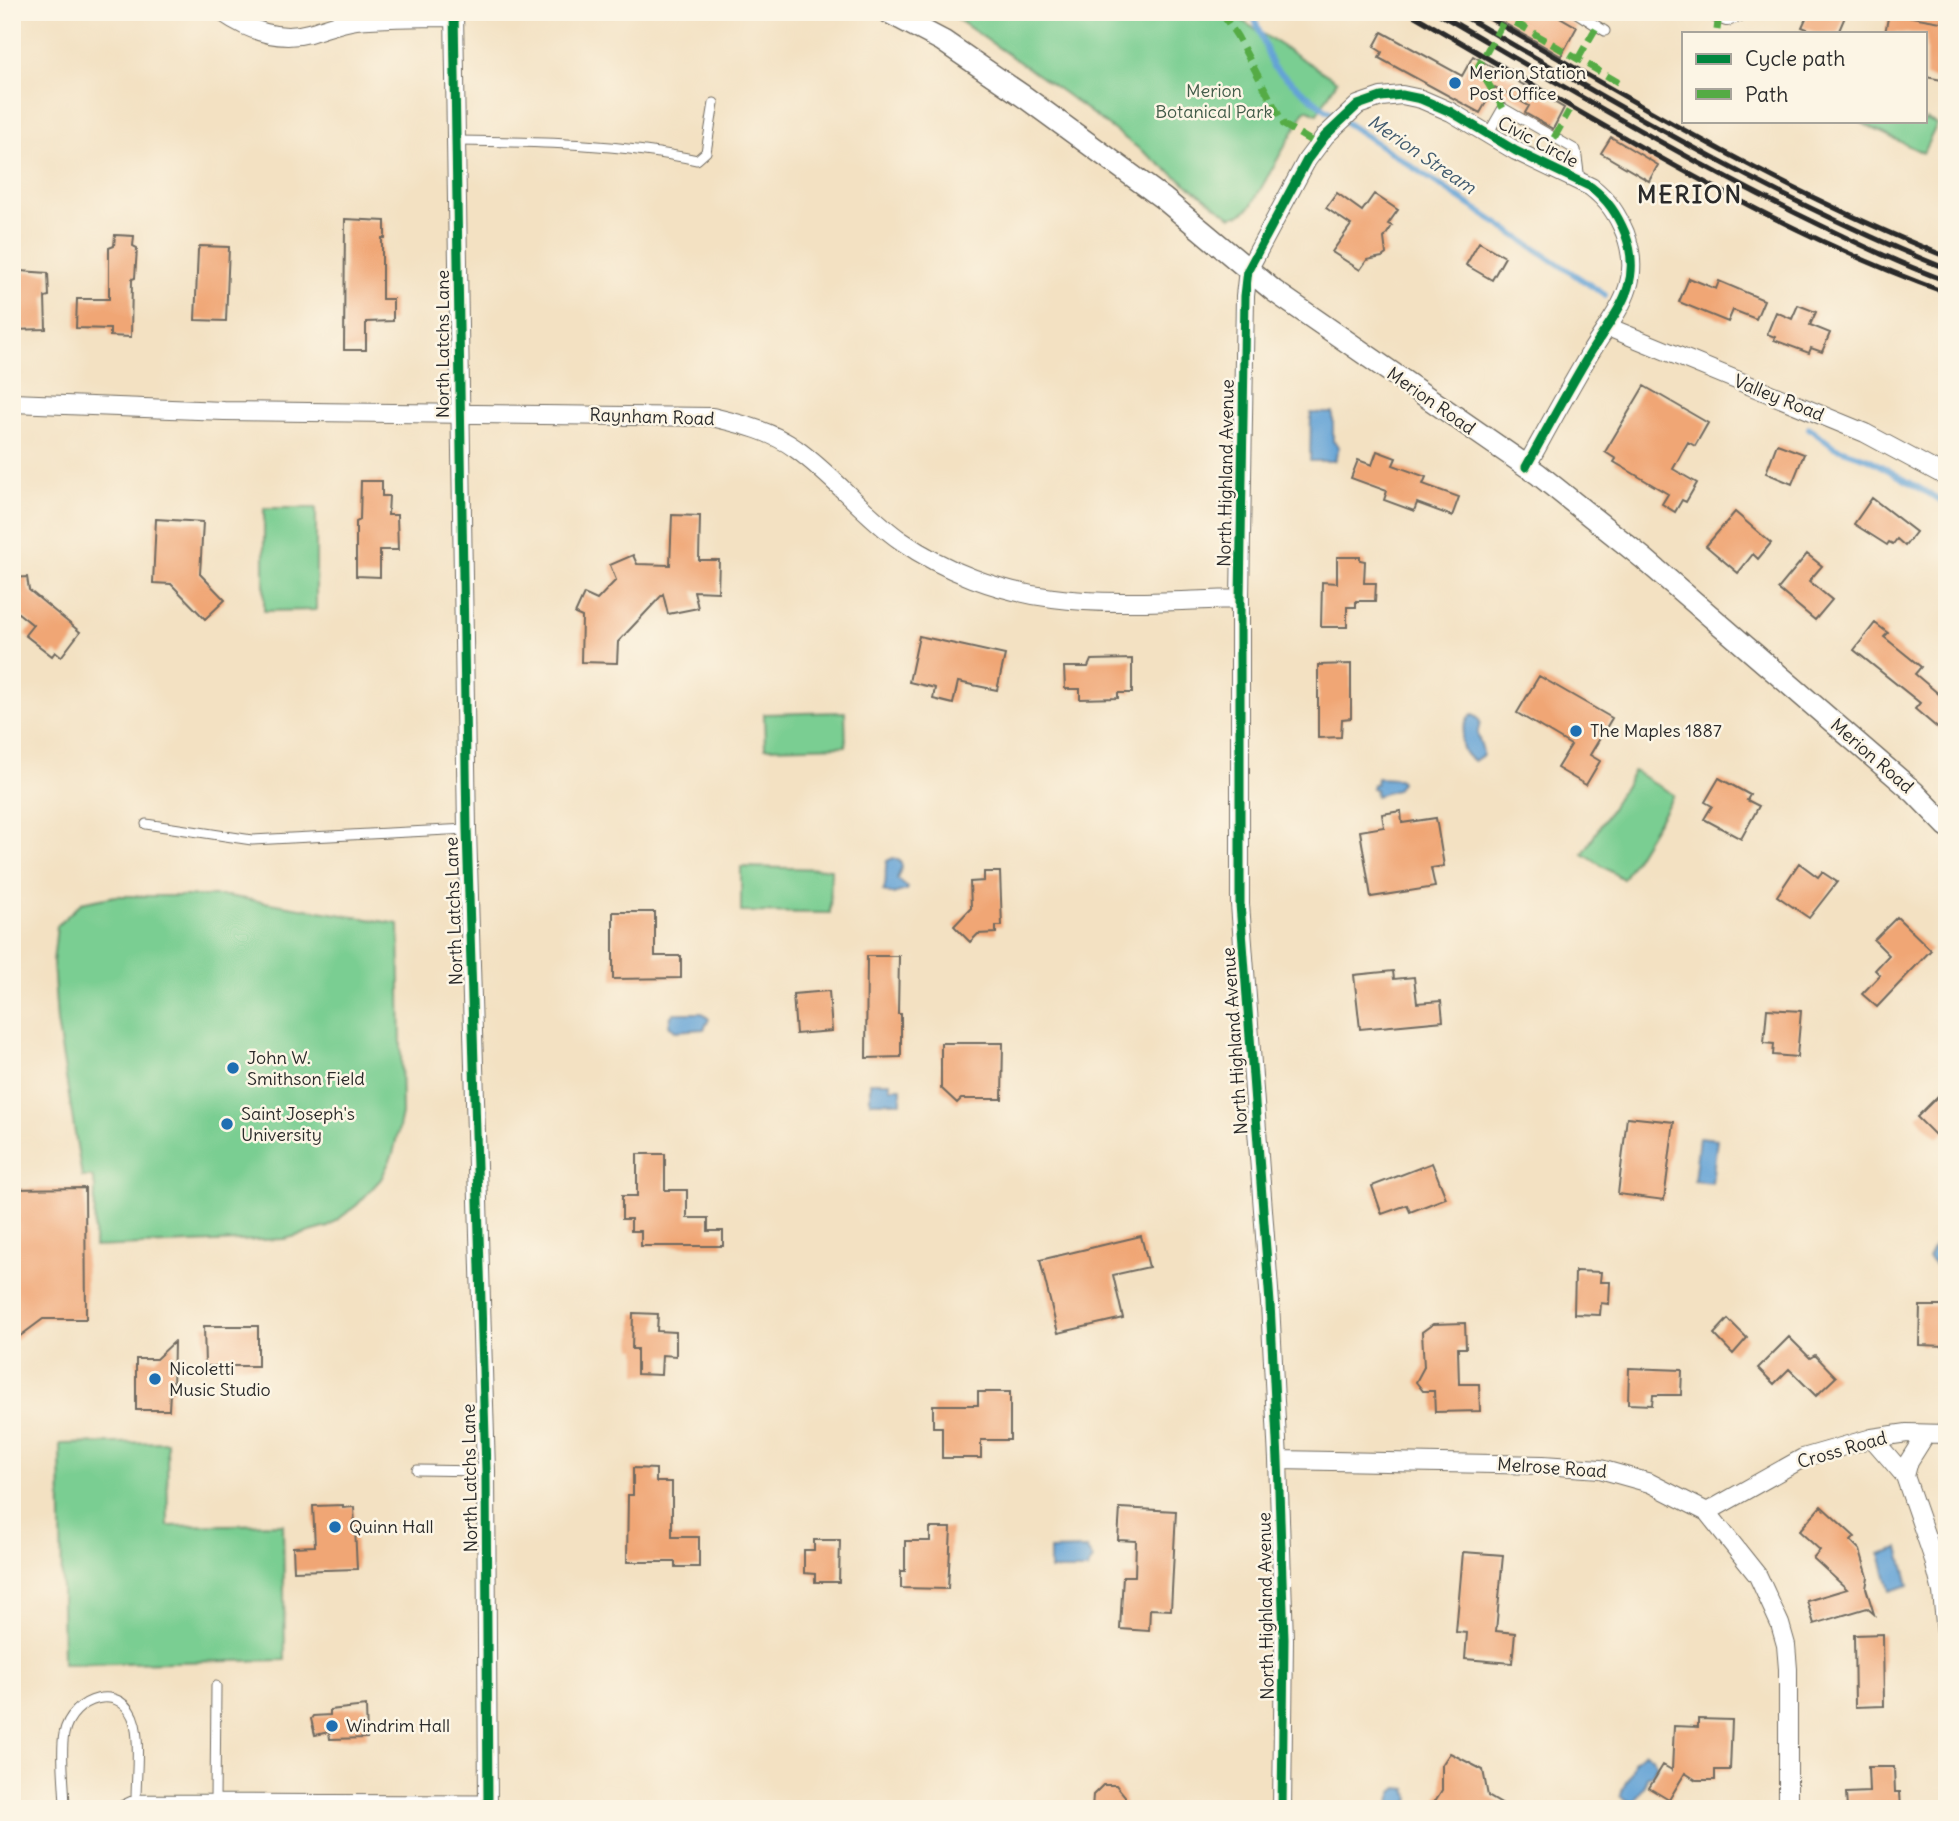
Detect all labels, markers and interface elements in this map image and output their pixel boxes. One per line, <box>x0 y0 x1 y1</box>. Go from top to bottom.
legend <box>1682 32 1927 122</box>
text: Cycle path <box>1745 45 1845 72</box>
place label: Merion Station Post Office <box>1469 61 1586 105</box>
marker: Merion Station Post Office <box>1447 75 1463 91</box>
park label: Merion Botanical Park <box>1155 79 1273 123</box>
text: Path <box>1745 81 1788 108</box>
water label: Merion Stream <box>1363 109 1481 199</box>
street label: Civic Circle <box>1494 111 1583 172</box>
district label: MERION <box>1637 179 1743 209</box>
street label: North Latchs Lane <box>431 270 454 418</box>
street label: Merion Road <box>1383 362 1480 440</box>
street label: Valley Road <box>1731 369 1828 426</box>
street label: North Highland Avenue <box>1212 379 1239 567</box>
street label: Raynham Road <box>589 403 715 430</box>
street label: Merion Road <box>1826 713 1919 798</box>
place label: The Maples 1887 <box>1590 719 1722 742</box>
marker: The Maples 1887 <box>1568 723 1584 739</box>
street label: North Latchs Lane <box>439 836 468 986</box>
street label: North Highland Avenue <box>1216 947 1253 1136</box>
place label: John W. Smithson Field <box>247 1046 365 1090</box>
marker: John W. Smithson Field <box>225 1060 241 1076</box>
place label: Saint Joseph's University <box>241 1102 355 1146</box>
marker: Saint Joseph's University <box>219 1116 235 1132</box>
place label: Nicoletti Music Studio <box>169 1357 271 1401</box>
marker: Nicoletti Music Studio <box>147 1371 163 1387</box>
street label: North Latchs Lane <box>457 1404 482 1552</box>
street label: Cross Road <box>1795 1426 1890 1473</box>
street label: Melrose Road <box>1496 1452 1608 1483</box>
street label: North Highland Avenue <box>1252 1512 1279 1700</box>
place label: Quinn Hall <box>349 1515 434 1538</box>
marker: Quinn Hall <box>327 1519 343 1535</box>
place label: Windrim Hall <box>346 1714 450 1737</box>
marker: Windrim Hall <box>324 1718 340 1734</box>

